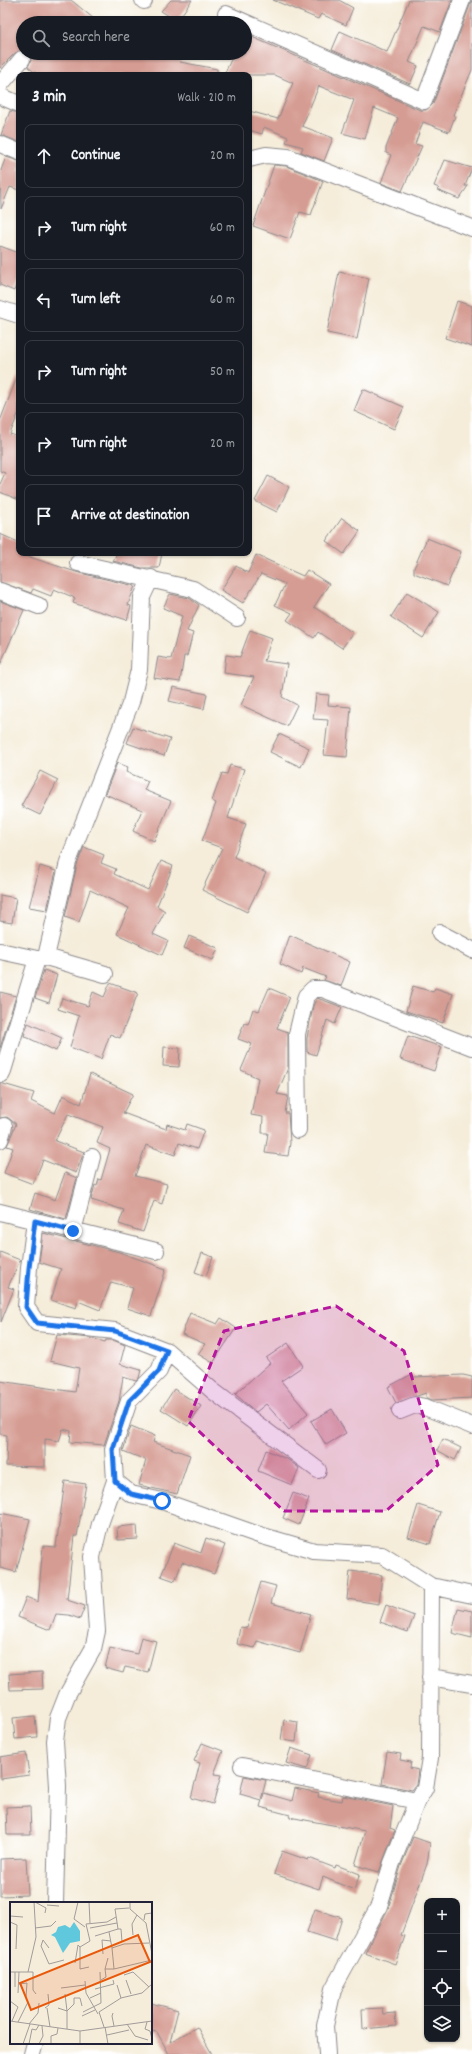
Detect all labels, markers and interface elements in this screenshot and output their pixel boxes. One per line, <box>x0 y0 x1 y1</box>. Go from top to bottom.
search box <box>16 16 252 60</box>
icon: search <box>30 27 52 49</box>
text: Search here <box>62 27 130 49</box>
text: 3 min <box>32 86 66 110</box>
text: Walk · 210 m <box>178 89 236 108</box>
icon: ahead <box>33 145 55 167</box>
text: Continue <box>71 145 120 167</box>
text: 20 m <box>210 147 235 166</box>
icon: right <box>33 217 55 239</box>
text: Turn right <box>71 217 127 239</box>
text: 60 m <box>210 219 235 238</box>
icon: left <box>33 289 55 311</box>
text: Turn left <box>71 289 120 311</box>
text: 60 m <box>210 291 235 310</box>
icon: right <box>33 361 55 383</box>
text: Turn right <box>71 361 127 383</box>
text: 50 m <box>210 363 235 382</box>
icon: right <box>33 433 55 455</box>
text: Turn right <box>71 433 127 455</box>
text: 20 m <box>210 435 235 454</box>
icon: arrive <box>33 505 55 527</box>
text: Arrive at destination <box>71 505 189 527</box>
route end <box>64 1222 82 1240</box>
route start <box>153 1492 171 1510</box>
map controls <box>424 1898 460 2042</box>
button: + <box>424 1898 460 1934</box>
inset map <box>10 1902 152 2044</box>
button: − <box>424 1934 460 1970</box>
button: locate <box>424 1970 460 2006</box>
button: layers <box>424 2006 460 2042</box>

